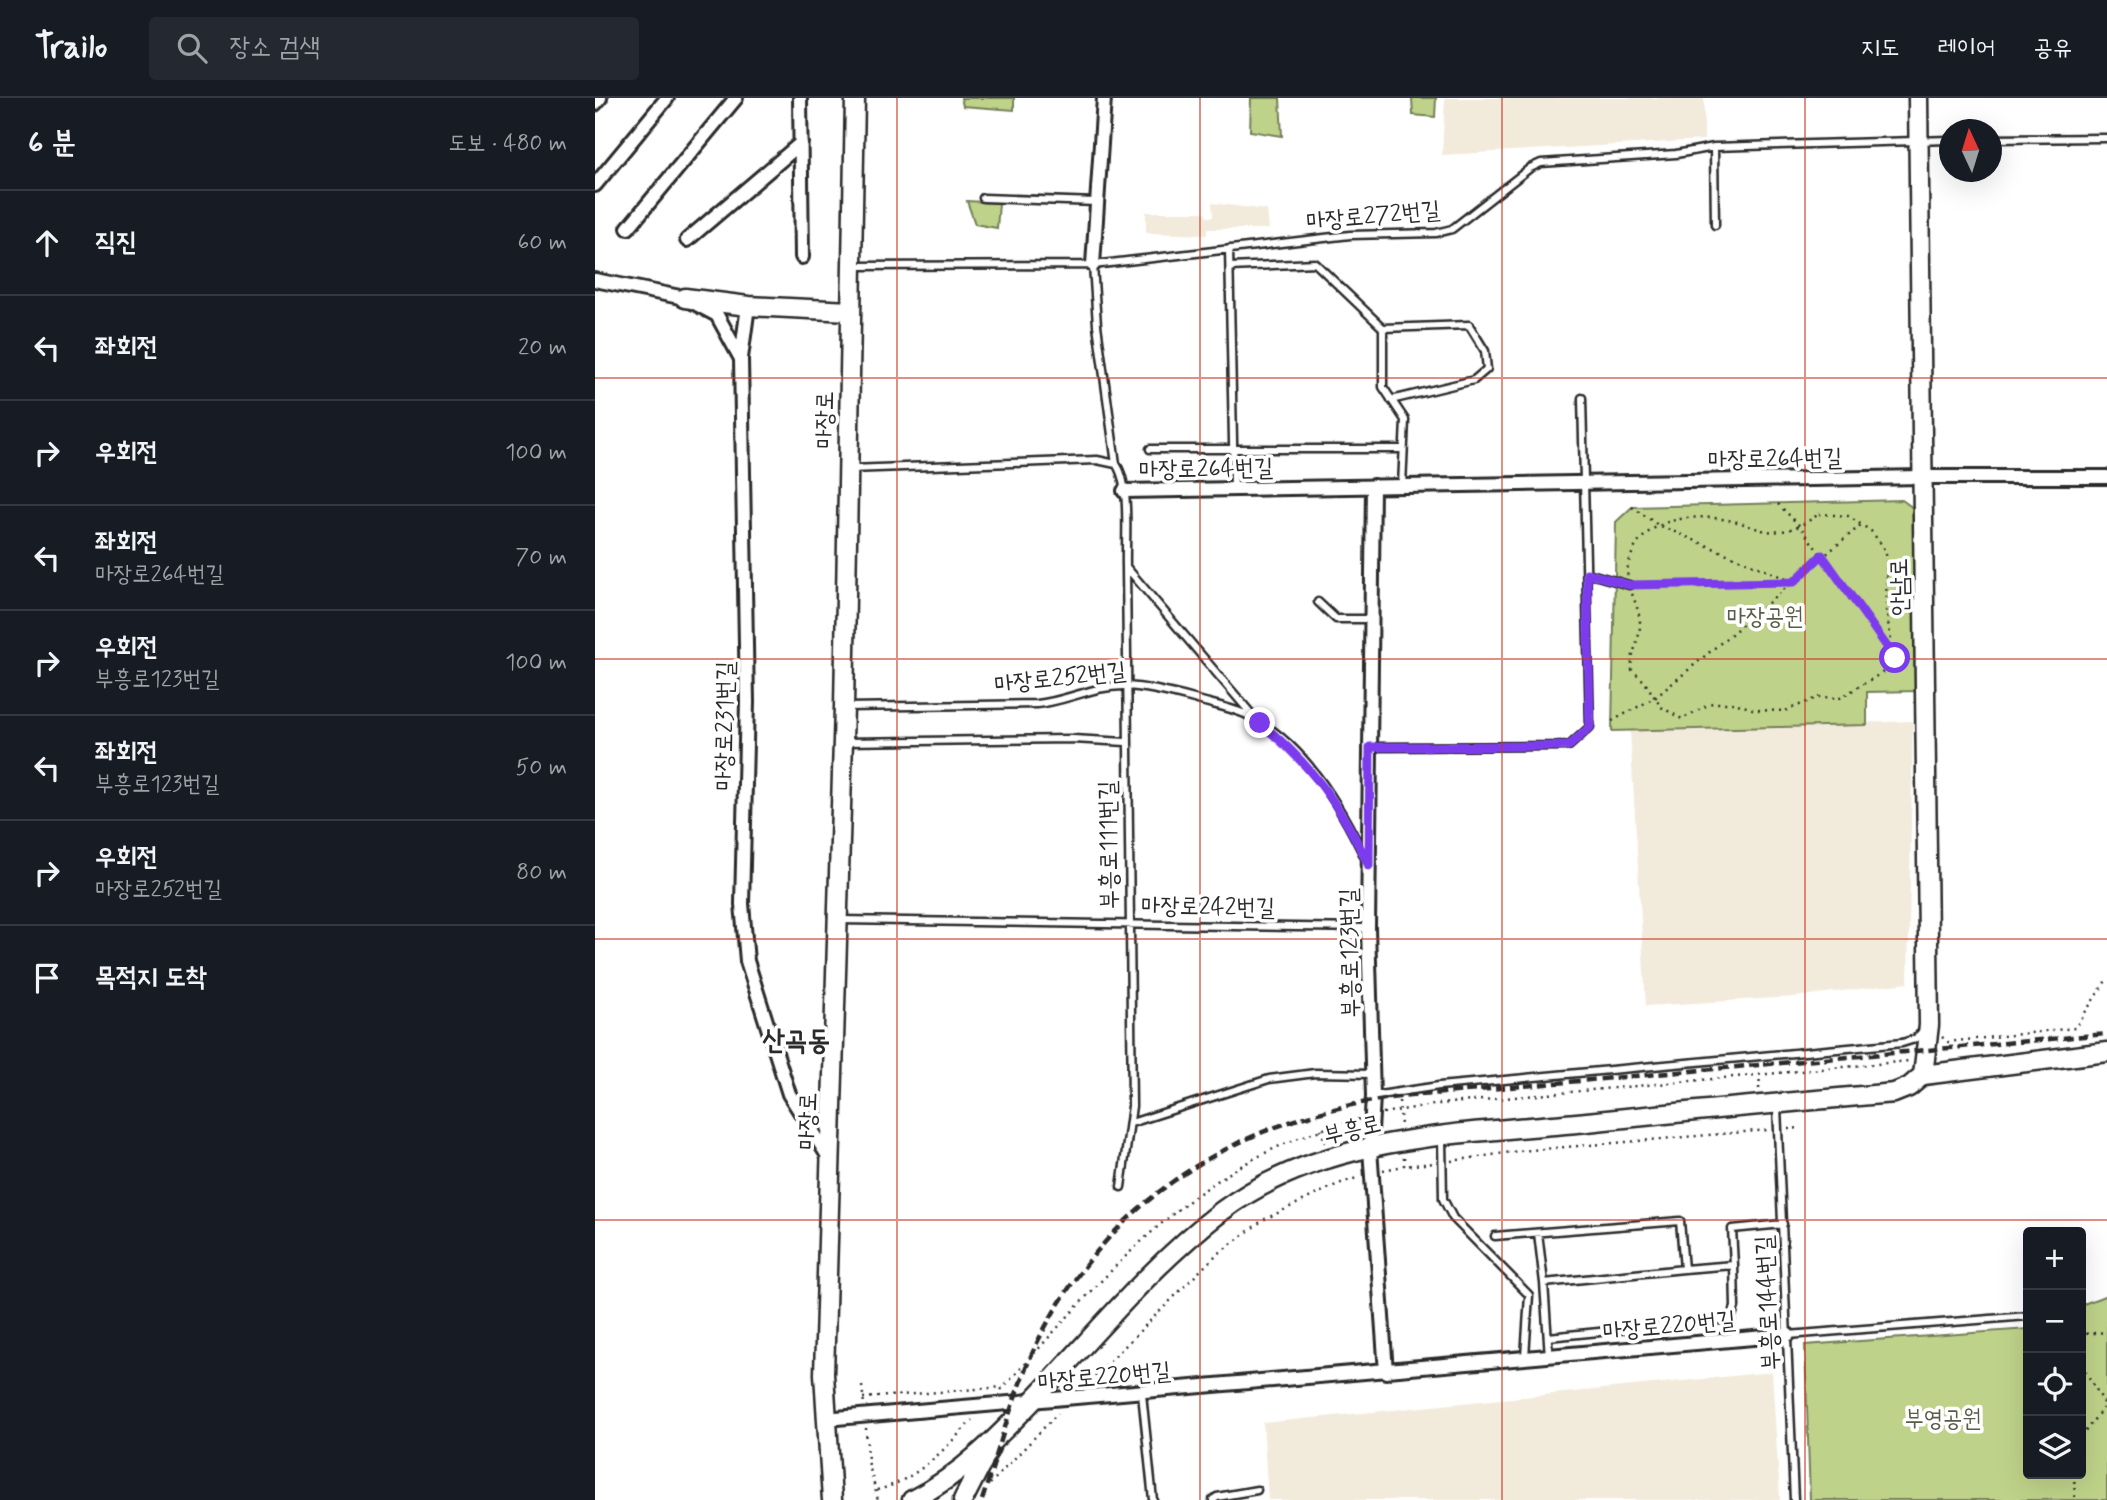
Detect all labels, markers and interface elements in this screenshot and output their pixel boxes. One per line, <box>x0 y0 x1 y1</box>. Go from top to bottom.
search box <box>149 17 639 80</box>
text: Trailo <box>35 26 107 70</box>
icon: search <box>173 29 211 67</box>
text: 장소 검색 <box>229 31 320 65</box>
text: 지도 <box>1861 33 1899 64</box>
text: 레이어 <box>1937 33 1995 64</box>
text: 공유 <box>2033 33 2072 64</box>
north arrow <box>1939 119 2002 182</box>
text: 6 분 <box>28 124 76 163</box>
text: 도보 · 480 m <box>449 129 567 159</box>
street label: 마장로272번길 <box>1305 195 1442 238</box>
icon: ahead <box>28 224 66 262</box>
text: 직진 <box>95 226 137 260</box>
text: 60 m <box>518 228 567 258</box>
icon: left <box>28 329 66 367</box>
text: 좌회전 <box>95 331 158 365</box>
text: 20 m <box>518 333 567 363</box>
street label: 마장로 <box>809 391 842 449</box>
icon: right <box>28 434 66 472</box>
text: 우회전 <box>95 436 158 470</box>
text: 100 m <box>505 438 567 468</box>
street label: 마장로264번길 <box>1707 443 1843 476</box>
street label: 마장로264번길 <box>1138 453 1274 486</box>
text: 좌회전 <box>95 526 158 560</box>
icon: left <box>28 539 66 577</box>
text: 70 m <box>515 543 567 573</box>
street label: 안남로 <box>1884 558 1917 616</box>
text: 마장로264번길 <box>95 560 224 590</box>
park label: 마장공원 <box>1726 602 1804 633</box>
text: 우회전 <box>95 631 158 665</box>
route start <box>1879 642 1910 673</box>
icon: right <box>28 644 66 682</box>
text: 100 m <box>505 648 567 678</box>
street label: 마장로252번길 <box>993 656 1128 701</box>
street label: 마장로231번길 <box>709 661 742 791</box>
text: 부흥로123번길 <box>95 665 220 695</box>
route end <box>1244 707 1275 738</box>
text: 좌회전 <box>95 736 158 770</box>
icon: left <box>28 749 66 787</box>
text: 50 m <box>516 753 567 783</box>
text: 부흥로123번길 <box>95 770 220 800</box>
street label: 부흥로111번길 <box>1093 780 1126 910</box>
text: 우회전 <box>95 841 158 875</box>
icon: right <box>28 854 66 892</box>
text: 80 m <box>516 858 567 888</box>
text: 마장로252번길 <box>95 875 222 905</box>
street label: 부흥로123번길 <box>1334 888 1367 1018</box>
street label: 마장로242번길 <box>1141 891 1275 924</box>
icon: arrive <box>28 959 66 997</box>
text: 목적지 도착 <box>95 961 207 995</box>
district label: 산곡동 <box>762 1023 830 1060</box>
street label: 마장로 <box>792 1092 825 1151</box>
street label: 부흥로 <box>1321 1109 1384 1152</box>
map controls <box>2023 1227 2086 1479</box>
button: + <box>2023 1227 2086 1290</box>
street label: 부흥로144번길 <box>1749 1235 1788 1371</box>
button: − <box>2023 1290 2086 1353</box>
street label: 마장로220번길 <box>1601 1305 1737 1348</box>
button: locate <box>2023 1353 2086 1416</box>
street label: 마장로220번길 <box>1036 1356 1172 1399</box>
park label: 부영공원 <box>1904 1404 1982 1435</box>
button: layers <box>2023 1416 2086 1479</box>

